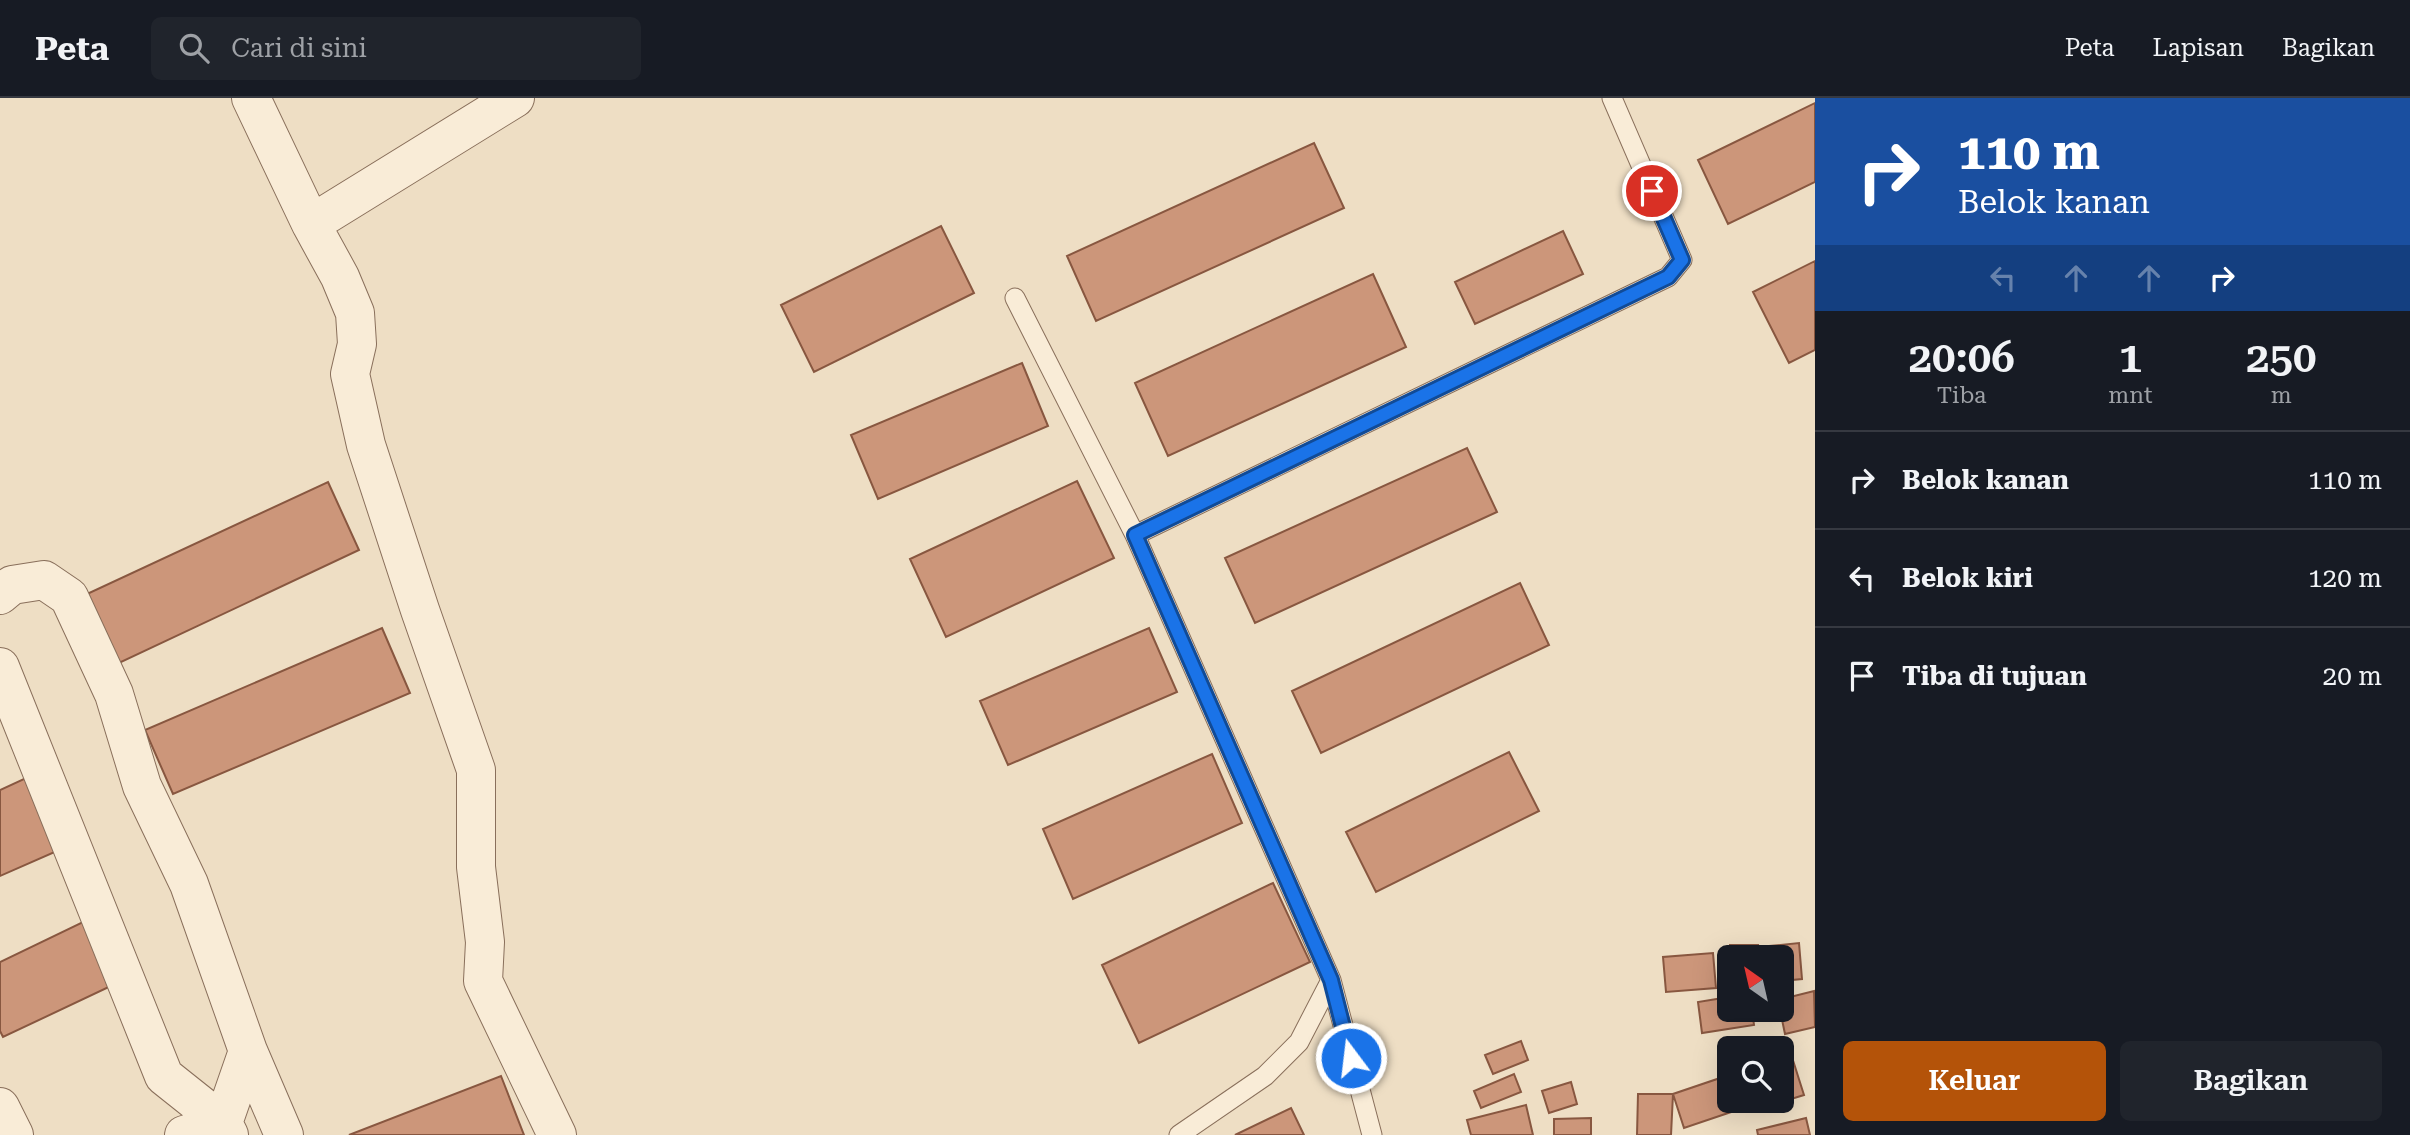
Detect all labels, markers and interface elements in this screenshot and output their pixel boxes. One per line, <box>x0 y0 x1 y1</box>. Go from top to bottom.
search box <box>151 17 641 80</box>
text: Peta <box>35 29 109 68</box>
icon: search <box>175 29 213 67</box>
text: Cari di sini <box>231 33 367 63</box>
text: Peta <box>2065 34 2115 62</box>
text: Lapisan <box>2153 34 2244 62</box>
text: Bagikan <box>2282 34 2375 62</box>
text: 110 m <box>1958 124 2100 181</box>
icon: right <box>1843 126 1934 217</box>
pin <box>1622 161 1682 221</box>
icon: arrive <box>1633 172 1671 210</box>
text: Belok kanan <box>1958 183 2150 221</box>
icon: left <box>1984 259 2022 297</box>
icon: ahead <box>2057 259 2095 297</box>
icon: ahead <box>2130 259 2168 297</box>
icon: right <box>2203 259 2241 297</box>
text: 20:06 <box>1908 333 2015 382</box>
text: 1 <box>2119 333 2142 382</box>
text: 250 <box>2246 333 2317 382</box>
text: Tiba <box>1937 382 1987 409</box>
text: mnt <box>2108 382 2153 409</box>
text: m <box>2271 382 2292 409</box>
icon: right <box>1843 461 1881 499</box>
text: Belok kanan <box>1902 465 2069 495</box>
text: 110 m <box>2308 465 2382 495</box>
icon: left <box>1843 559 1881 597</box>
text: Belok kiri <box>1902 563 2033 593</box>
text: 120 m <box>2308 563 2382 593</box>
icon: arrive <box>1843 657 1881 695</box>
text: Tiba di tujuan <box>1902 661 2087 691</box>
text: 20 m <box>2323 661 2382 691</box>
north arrow <box>1717 945 1794 1022</box>
map controls <box>1717 945 1794 1113</box>
position arrow <box>1314 1021 1388 1095</box>
button: search <box>1717 1036 1794 1113</box>
button: Keluar <box>1843 1041 2106 1121</box>
button: Bagikan <box>2120 1041 2382 1121</box>

